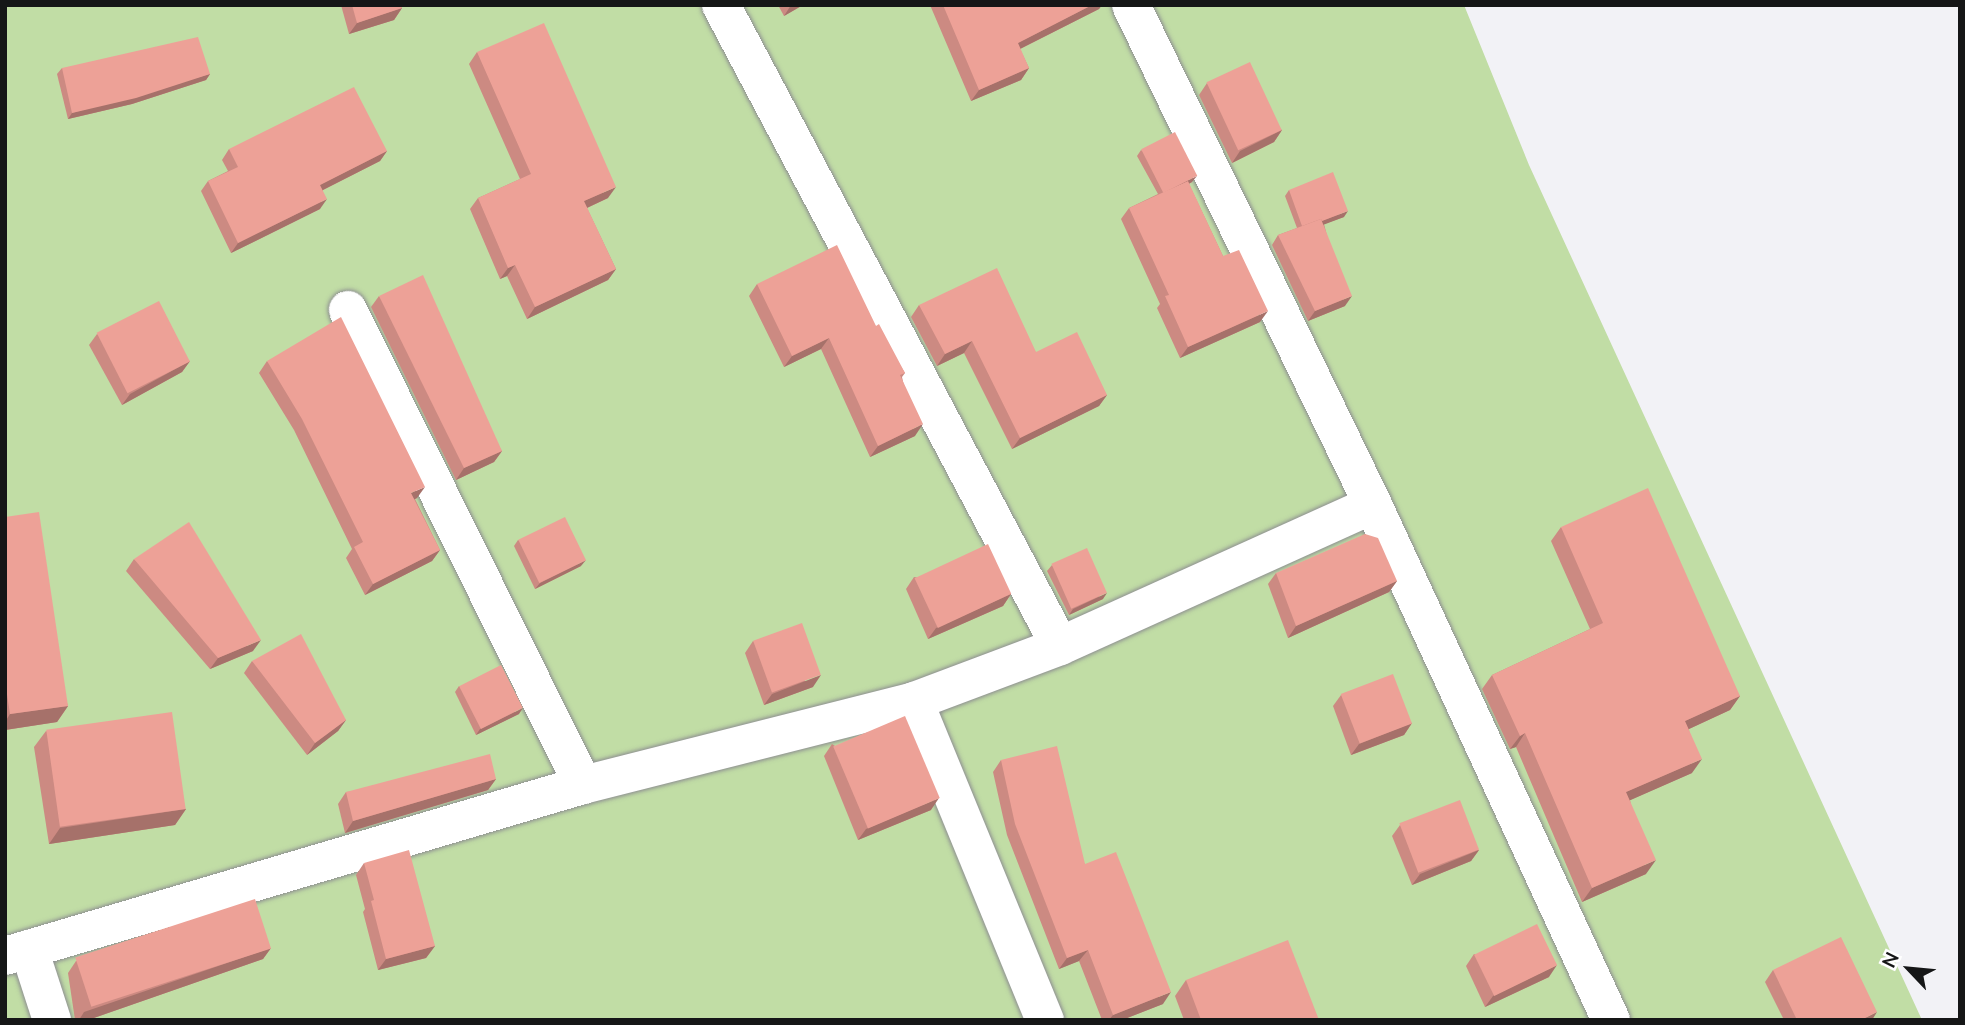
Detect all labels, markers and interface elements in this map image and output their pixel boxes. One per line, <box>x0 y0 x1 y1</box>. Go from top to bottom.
north arrow <box>1874 934 1944 1004</box>
text: N <box>1876 948 1904 972</box>

